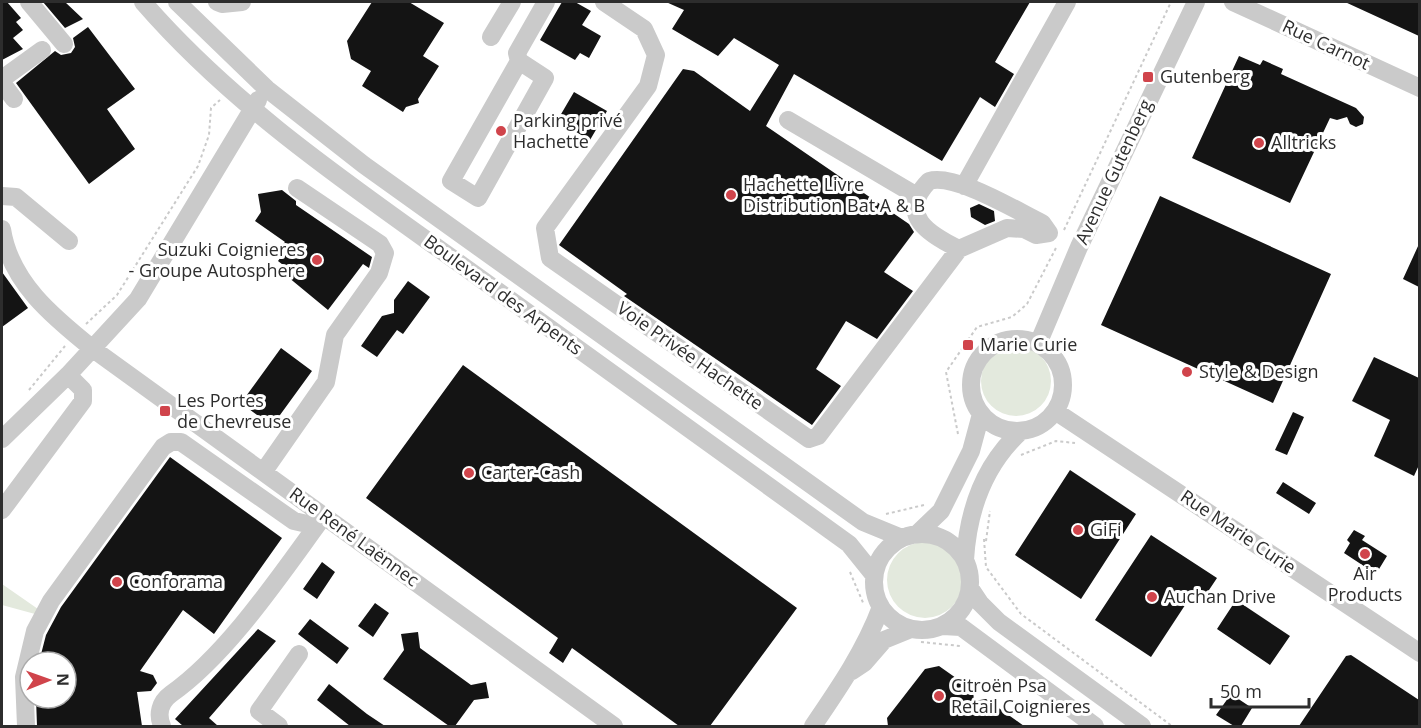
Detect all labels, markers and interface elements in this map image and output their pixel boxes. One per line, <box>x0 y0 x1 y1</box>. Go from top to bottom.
street label: Rue Carnot <box>1279 13 1374 75</box>
place label: Gutenberg <box>1160 64 1250 88</box>
marker: Gutenberg <box>1141 70 1155 84</box>
street label: Avenue Gutenberg <box>1069 95 1157 248</box>
place label: Parking privé Hachette <box>513 108 623 153</box>
marker: Parking privé Hachette <box>494 124 508 138</box>
place label: Alltricks <box>1271 130 1336 154</box>
marker: Alltricks <box>1252 136 1266 150</box>
place label: Hachette Livre Distribution Bat A & B <box>743 172 925 217</box>
marker: Hachette Livre Distribution Bat A & B <box>724 188 738 202</box>
street label: Boulevard des Arpents <box>419 229 588 360</box>
place label: Suzuki Coignieres - Groupe Autosphere <box>129 237 305 282</box>
marker: Suzuki Coignieres - Groupe Autosphere <box>310 253 324 267</box>
street label: Voie Privée Hachette <box>613 296 769 415</box>
place label: Marie Curie <box>980 332 1077 356</box>
marker: Marie Curie <box>961 338 975 352</box>
place label: Style & Design <box>1199 359 1319 383</box>
marker: Style & Design <box>1180 365 1194 379</box>
place label: Les Portes de Chevreuse <box>177 388 291 433</box>
marker: Les Portes de Chevreuse <box>158 404 172 418</box>
place label: Carter-Cash <box>481 460 580 484</box>
marker: Carter-Cash <box>462 466 476 480</box>
street label: Rue René Laënnec <box>285 481 424 591</box>
street label: Rue Marie Curie <box>1176 484 1301 579</box>
place label: GiFi <box>1090 517 1121 541</box>
marker: GiFi <box>1071 523 1085 537</box>
marker: Air Products <box>1358 547 1372 561</box>
place label: Air Products <box>1328 561 1402 606</box>
place label: Conforama <box>129 569 223 593</box>
marker: Conforama <box>110 575 124 589</box>
place label: Auchan Drive <box>1164 584 1276 608</box>
marker: Auchan Drive <box>1145 590 1159 604</box>
north arrow <box>18 650 78 710</box>
scale bar <box>1211 671 1308 709</box>
text: N <box>52 673 74 686</box>
place label: Citroën Psa Retail Coignieres <box>951 673 1091 718</box>
text: 50 m <box>1220 679 1262 703</box>
marker: Citroën Psa Retail Coignieres <box>932 689 946 703</box>

